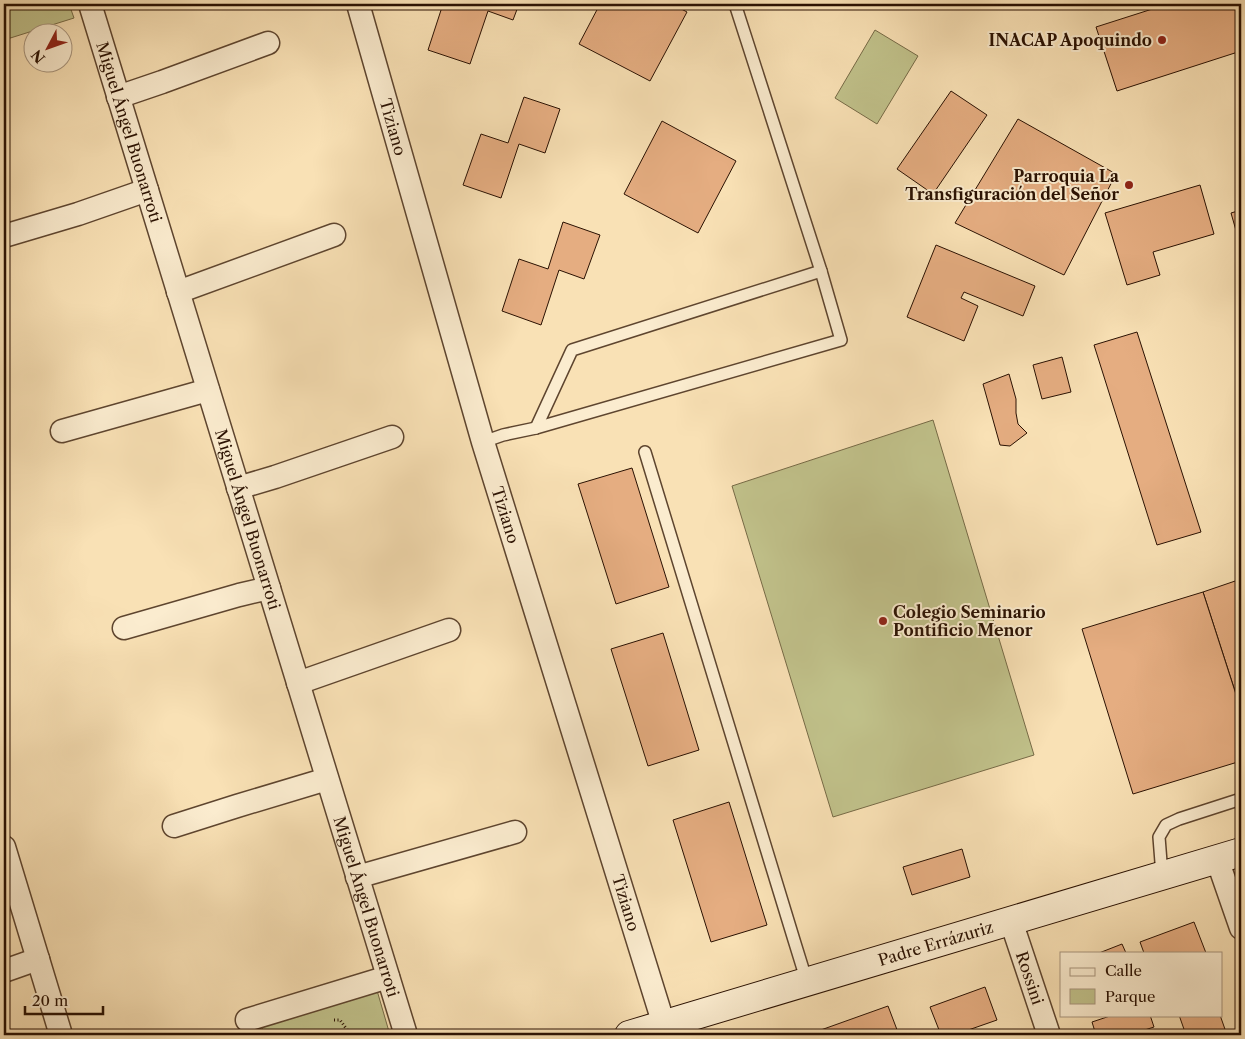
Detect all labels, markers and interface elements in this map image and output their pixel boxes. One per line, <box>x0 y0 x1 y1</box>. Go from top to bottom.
north arrow <box>22 22 72 72</box>
place label: INACAP Apoquindo <box>989 30 1152 50</box>
marker: INACAP Apoquindo <box>1156 34 1168 46</box>
street label: Miguel Ángel Buonarroti <box>92 39 166 225</box>
text: N <box>27 46 49 67</box>
street label: Tiziano <box>376 96 411 158</box>
place label: Parroquia La Transfiguración del Señor <box>905 166 1120 204</box>
marker: Parroquia La Transfiguración del Señor <box>1123 179 1135 191</box>
street label: Miguel Ángel Buonarroti <box>211 427 285 612</box>
street label: Tiziano <box>488 484 524 546</box>
place label: Colegio Seminario Pontificio Menor <box>893 602 1046 640</box>
marker: Colegio Seminario Pontificio Menor <box>877 615 889 627</box>
street label: Miguel Ángel Buonarroti <box>330 814 404 999</box>
street label: Tiziano <box>608 872 644 934</box>
street label: Padre Errázuriz <box>876 917 996 970</box>
street label: Rossini <box>1012 949 1048 1007</box>
legend <box>1060 952 1222 1016</box>
text: Calle <box>1105 961 1142 980</box>
scale bar <box>25 984 102 1016</box>
text: Parque <box>1105 987 1155 1006</box>
text: 20 m <box>32 991 68 1010</box>

